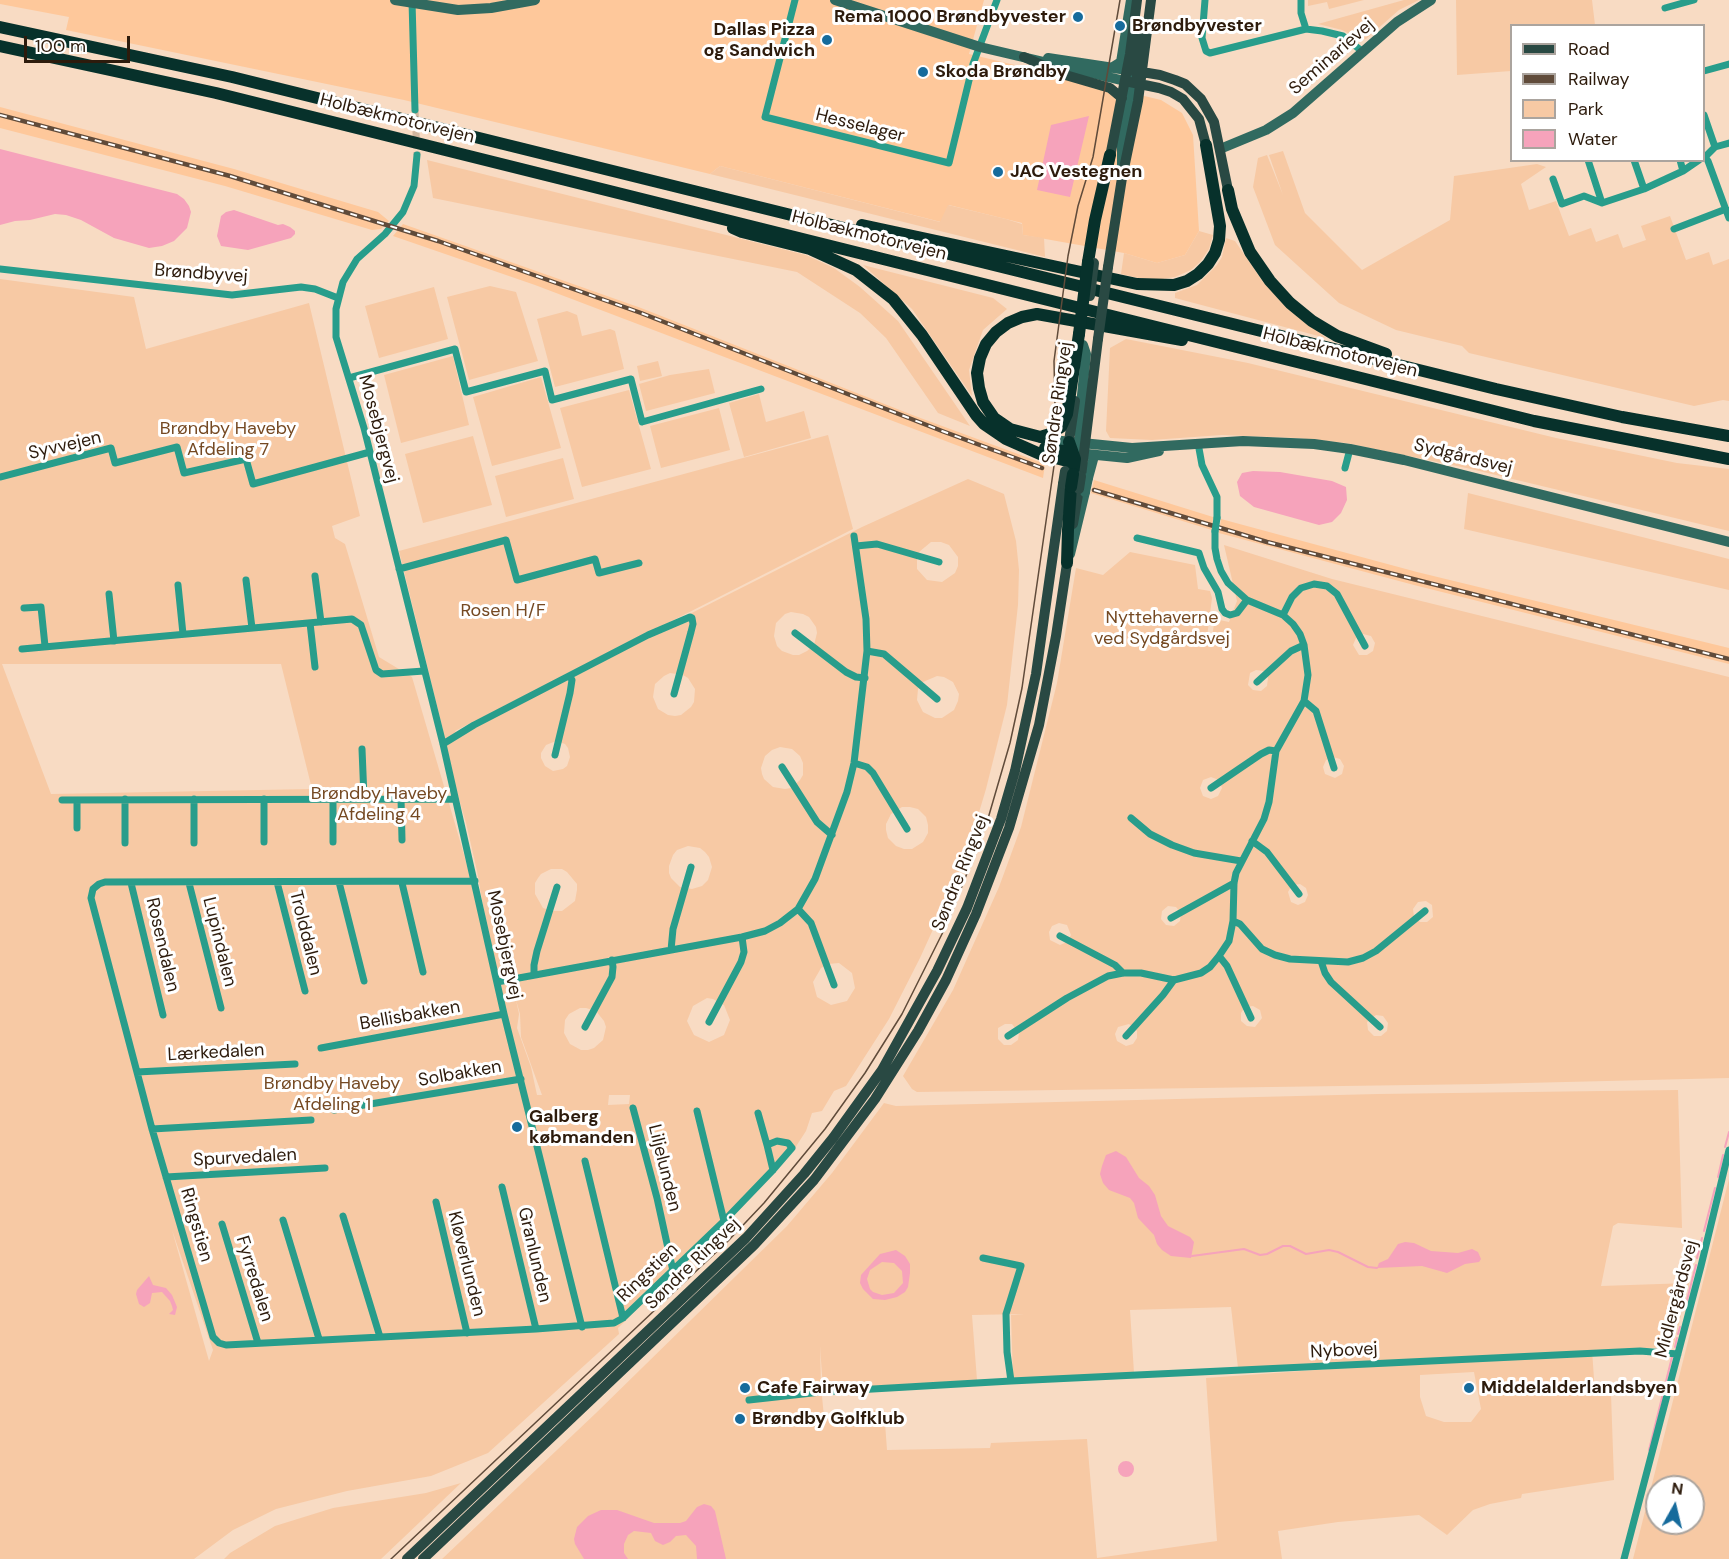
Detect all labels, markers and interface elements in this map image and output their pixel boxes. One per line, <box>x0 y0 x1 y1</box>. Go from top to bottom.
place label: Rema 1000 Brøndbyvester <box>834 6 1066 28</box>
marker: Rema 1000 Brøndbyvester <box>1071 10 1085 24</box>
street label: Seminarievej <box>1285 14 1379 100</box>
place label: Brøndbyvester <box>1132 15 1262 37</box>
place label: Dallas Pizza og Sandwich <box>704 19 815 62</box>
marker: Brøndbyvester <box>1113 19 1127 33</box>
scale bar <box>27 24 134 62</box>
legend <box>1510 24 1705 162</box>
marker: Dallas Pizza og Sandwich <box>820 33 834 47</box>
text: 100 m <box>35 34 86 58</box>
text: Road <box>1568 37 1610 61</box>
place label: Skoda Brøndby <box>935 61 1067 83</box>
marker: Skoda Brøndby <box>916 65 930 79</box>
text: Railway <box>1568 67 1630 91</box>
street label: Holbækmotorvejen <box>318 89 476 149</box>
text: Park <box>1568 97 1604 121</box>
street label: Hesselager <box>813 104 907 148</box>
text: Water <box>1568 127 1618 151</box>
place label: JAC Vestegnen <box>1010 161 1142 183</box>
marker: JAC Vestegnen <box>991 165 1005 179</box>
street label: Holbækmotorvejen <box>790 206 948 266</box>
street label: Brøndbyvej <box>153 260 249 288</box>
street label: Holbækmotorvejen <box>1261 323 1419 383</box>
street label: Søndre Ringvej <box>1039 340 1077 466</box>
street label: Mosebjergvej <box>353 373 403 485</box>
park label: Brøndby Haveby Afdeling 7 <box>160 418 296 460</box>
street label: Syvvejen <box>26 427 104 465</box>
street label: Sydgårdsvej <box>1412 434 1514 480</box>
park label: Rosen H/F <box>460 600 546 622</box>
park label: Nyttehaverne ved Sydgårdsvej <box>1094 607 1230 650</box>
park label: Brøndby Haveby Afdeling 4 <box>311 783 447 826</box>
street label: Søndre Ringvej <box>928 812 994 934</box>
street label: Trolddalen <box>284 888 326 978</box>
street label: Mosebjergvej <box>482 888 526 1002</box>
street label: Lupindalen <box>197 895 241 989</box>
street label: Rosendalen <box>141 896 183 994</box>
street label: Bellisbakken <box>358 997 462 1035</box>
street label: Lærkedalen <box>167 1040 265 1066</box>
street label: Solbakken <box>417 1056 503 1092</box>
park label: Brøndby Haveby Afdeling 1 <box>264 1073 400 1116</box>
place label: Galberg købmanden <box>529 1106 634 1148</box>
marker: Galberg købmanden <box>510 1120 524 1134</box>
street label: Liljelunden <box>643 1122 685 1214</box>
street label: Spurvedalen <box>193 1145 297 1171</box>
street label: Ringstien <box>175 1186 217 1264</box>
street label: Granlunden <box>513 1205 555 1305</box>
street label: Kløverlunden <box>443 1209 489 1319</box>
street label: Søndre Ringvej <box>641 1213 745 1315</box>
street label: Fyrredalen <box>231 1234 277 1324</box>
street label: Midlergårdsvej <box>1651 1238 1703 1360</box>
street label: Ringstien <box>613 1239 683 1307</box>
street label: Nybovej <box>1310 1338 1378 1364</box>
place label: Cafe Fairway <box>757 1377 870 1399</box>
place label: Middelalderlandsbyen <box>1481 1377 1677 1399</box>
marker: Cafe Fairway <box>738 1381 752 1395</box>
marker: Middelalderlandsbyen <box>1462 1381 1476 1395</box>
place label: Brøndby Golfklub <box>752 1408 905 1430</box>
marker: Brøndby Golfklub <box>733 1412 747 1426</box>
north arrow <box>1645 1475 1705 1535</box>
text: N <box>1670 1477 1685 1500</box>

